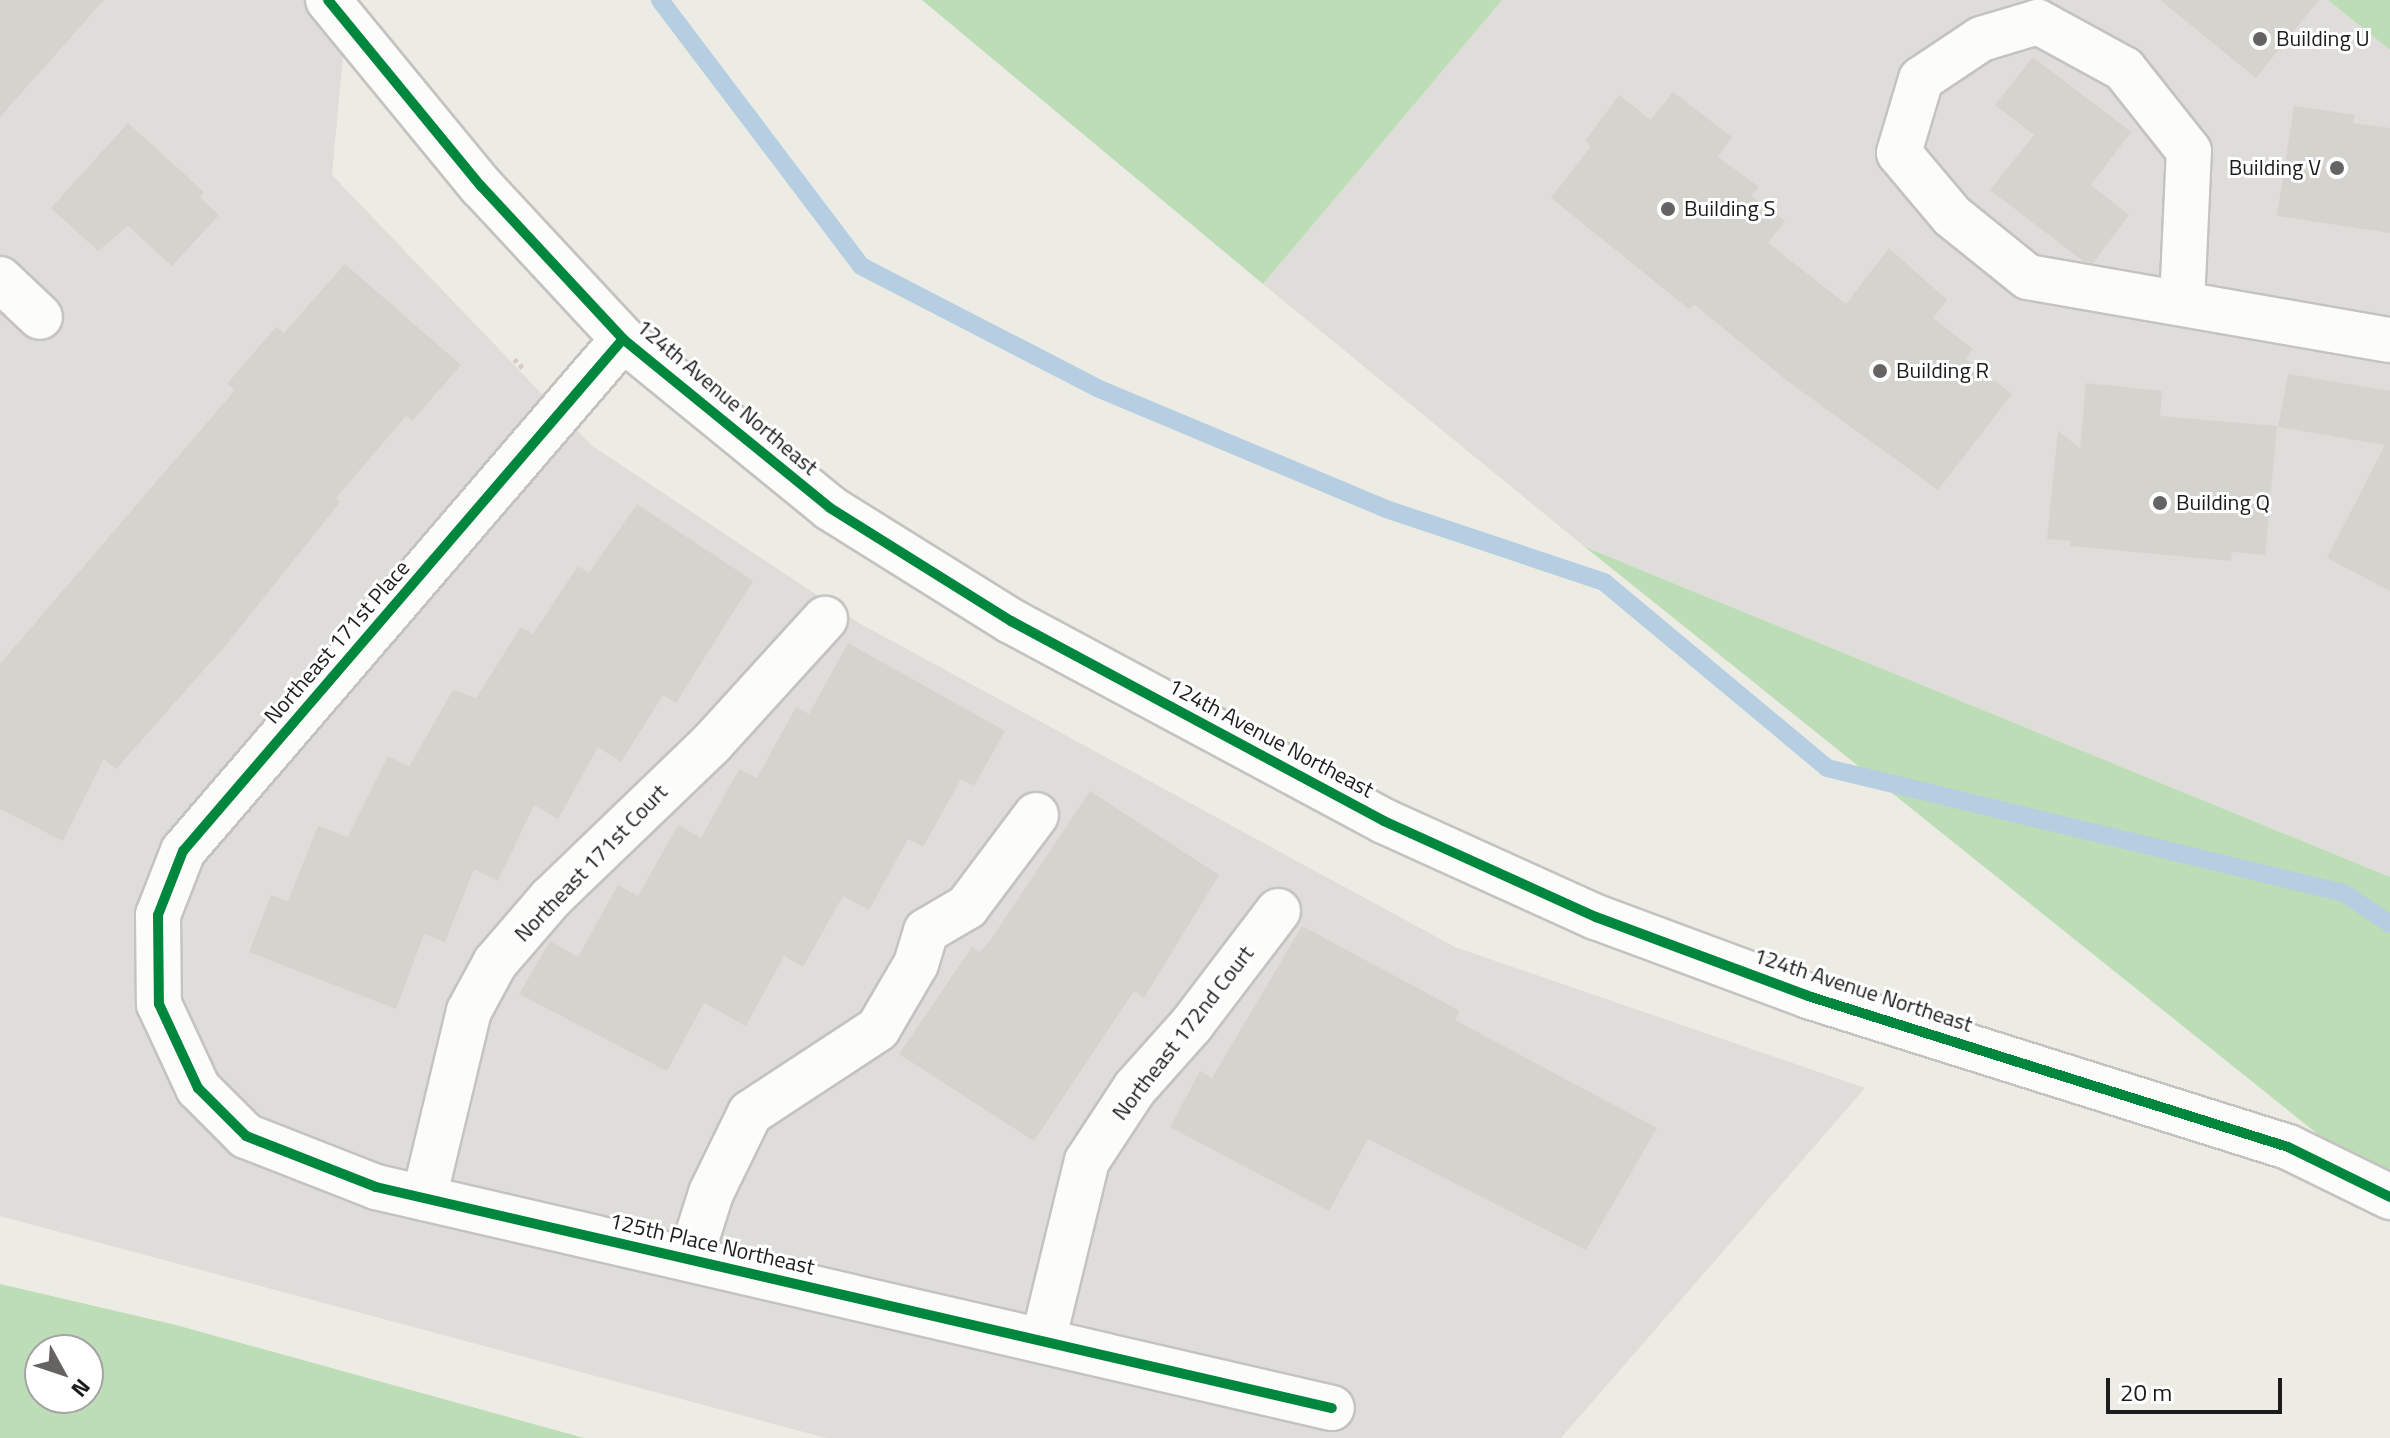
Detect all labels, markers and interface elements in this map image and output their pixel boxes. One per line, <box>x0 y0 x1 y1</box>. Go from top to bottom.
place label: Building U <box>2276 26 2370 52</box>
marker: Building U <box>2251 30 2269 48</box>
place label: Building V <box>2229 155 2321 181</box>
marker: Building V <box>2328 159 2346 177</box>
place label: Building S <box>1684 196 1775 222</box>
marker: Building S <box>1659 200 1677 218</box>
street label: 124th Avenue Northeast <box>631 313 823 481</box>
place label: Building R <box>1896 358 1989 384</box>
marker: Building R <box>1871 362 1889 380</box>
place label: Building Q <box>2176 490 2270 516</box>
marker: Building Q <box>2151 494 2169 512</box>
street label: Northeast 171st Place <box>259 555 415 729</box>
street label: 124th Avenue Northeast <box>1164 673 1378 803</box>
street label: Northeast 171st Court <box>509 779 673 947</box>
street label: Northeast 172nd Court <box>1107 941 1259 1125</box>
street label: 124th Avenue Northeast <box>1750 942 1976 1038</box>
street label: 125th Place Northeast <box>607 1208 817 1280</box>
north arrow <box>24 1334 104 1414</box>
scale bar <box>2110 1362 2286 1412</box>
text: N <box>63 1371 99 1405</box>
text: 20 m <box>2120 1374 2172 1410</box>

